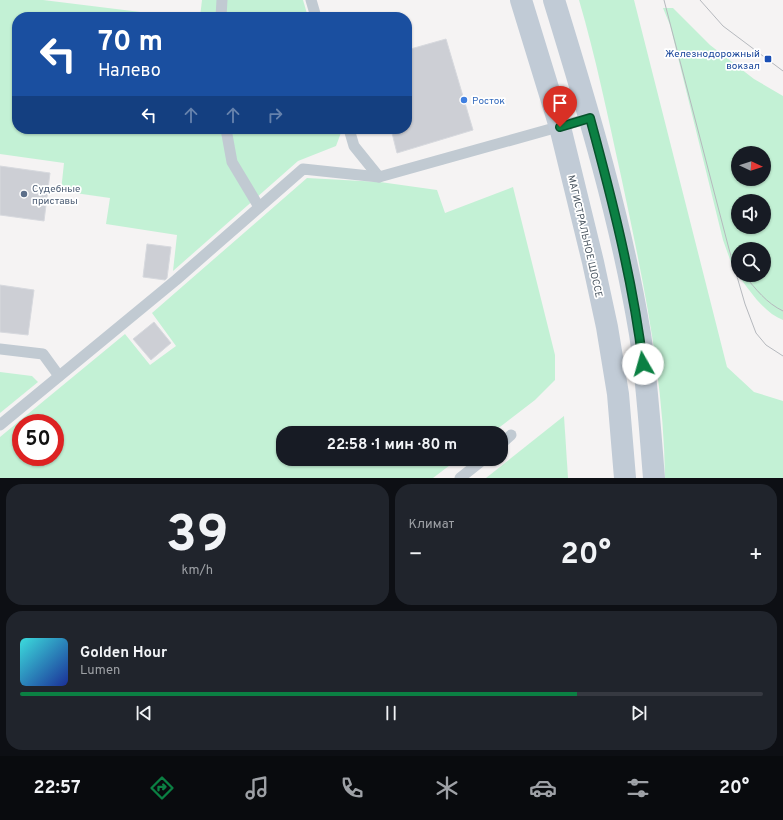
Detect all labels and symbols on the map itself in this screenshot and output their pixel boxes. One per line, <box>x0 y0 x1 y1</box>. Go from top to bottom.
place label: Железнодорожный вокзал <box>665 48 760 73</box>
marker: Железнодорожный вокзал <box>763 54 773 64</box>
pin <box>543 86 577 127</box>
marker: Росток <box>459 95 469 105</box>
place label: Росток <box>472 95 505 108</box>
north arrow <box>731 146 771 186</box>
street label: МАГИСТРАЛЬНОЕ ШОССЕ <box>564 174 605 299</box>
place label: Судебные приставы <box>32 183 80 208</box>
marker: Судебные приставы <box>19 189 29 199</box>
position arrow <box>622 343 664 385</box>
speed limit sign: 50 <box>12 414 64 466</box>

